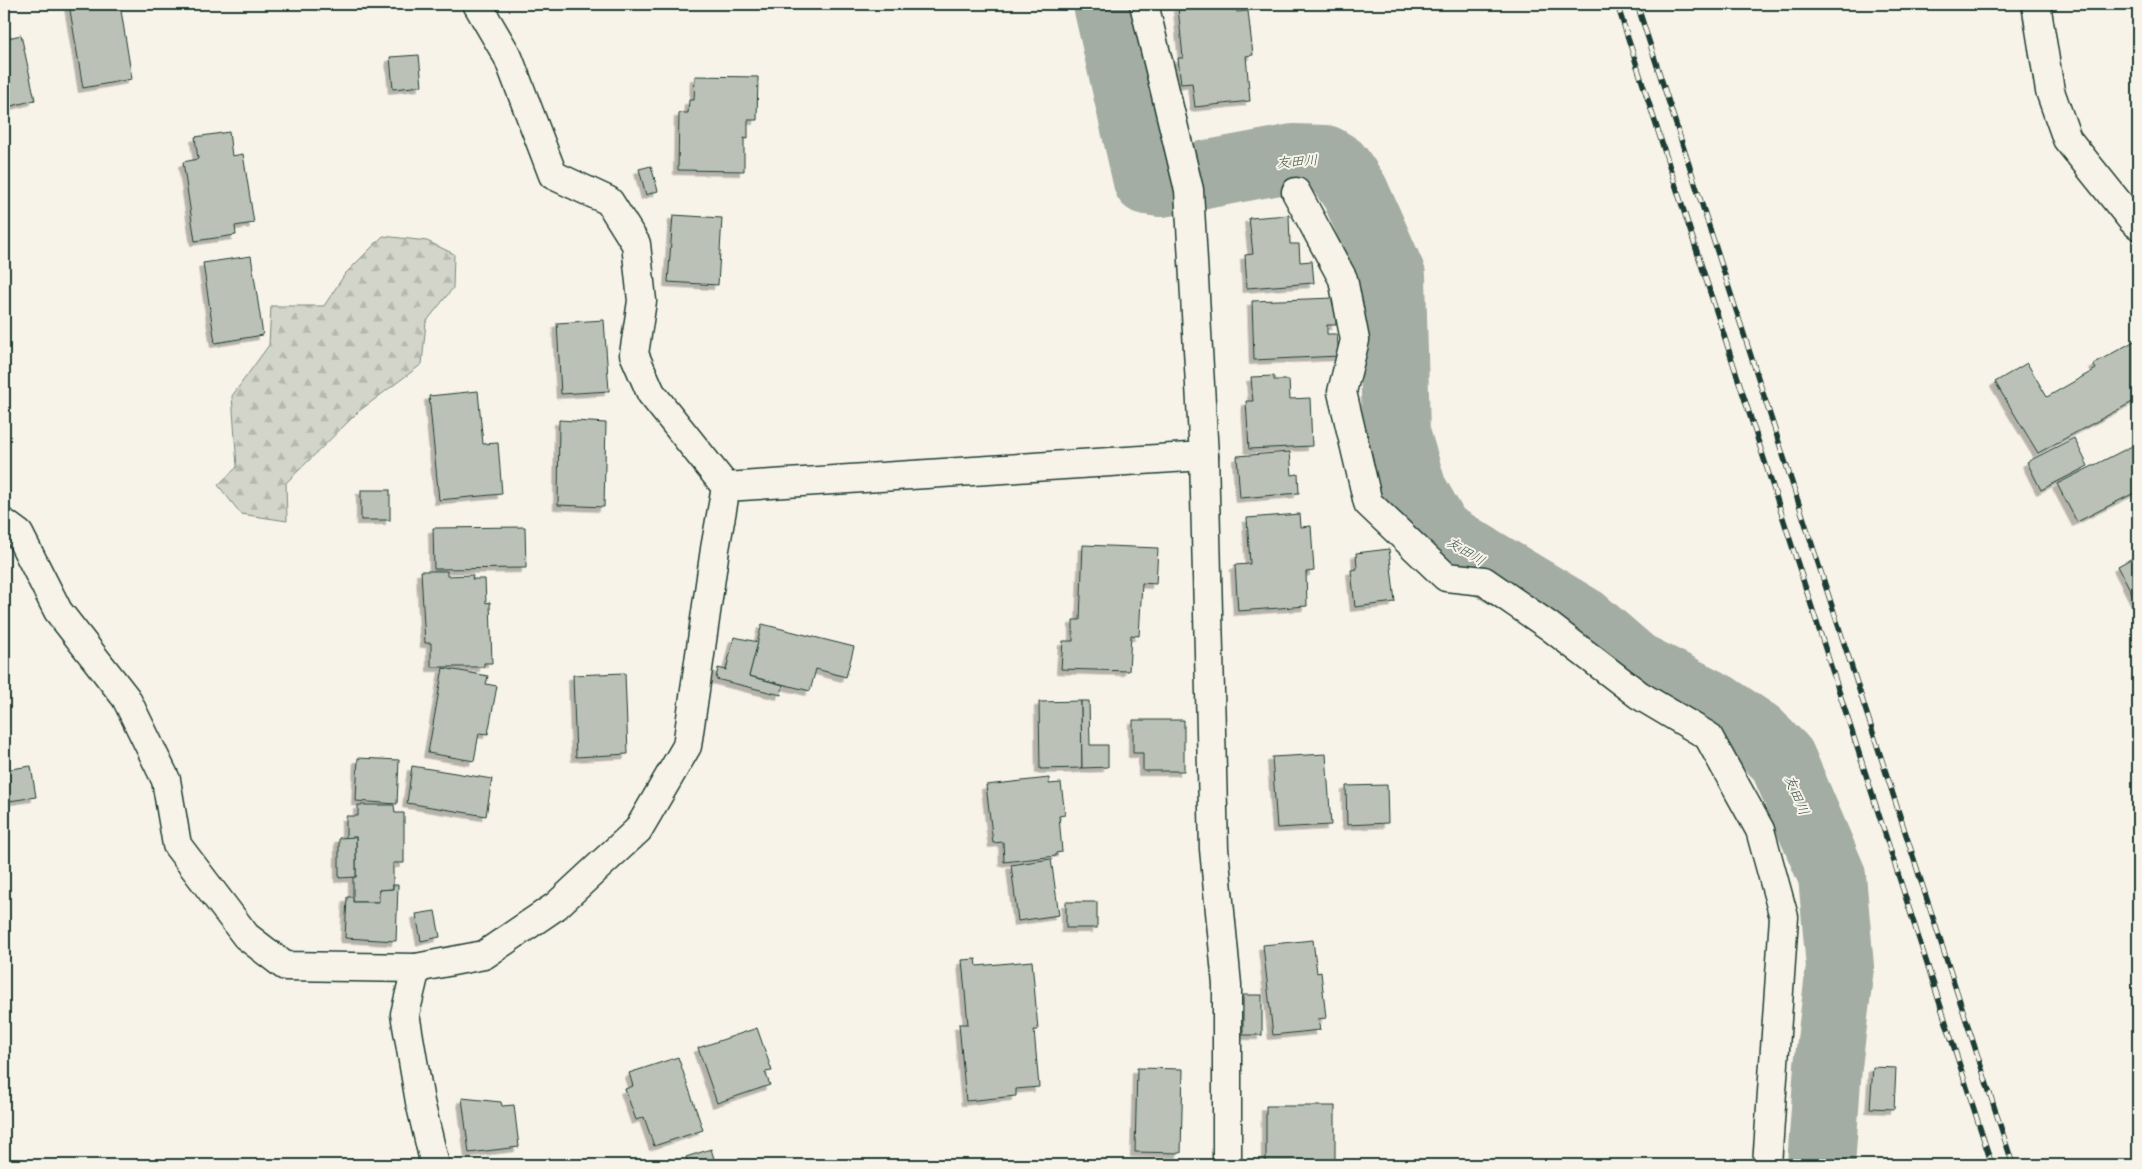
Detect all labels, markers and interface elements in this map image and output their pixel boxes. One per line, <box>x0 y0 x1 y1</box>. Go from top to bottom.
water label: 友田川 <box>1275 150 1319 171</box>
water label: 友田川 <box>1443 532 1489 570</box>
water label: 友田川 <box>1781 772 1814 818</box>

